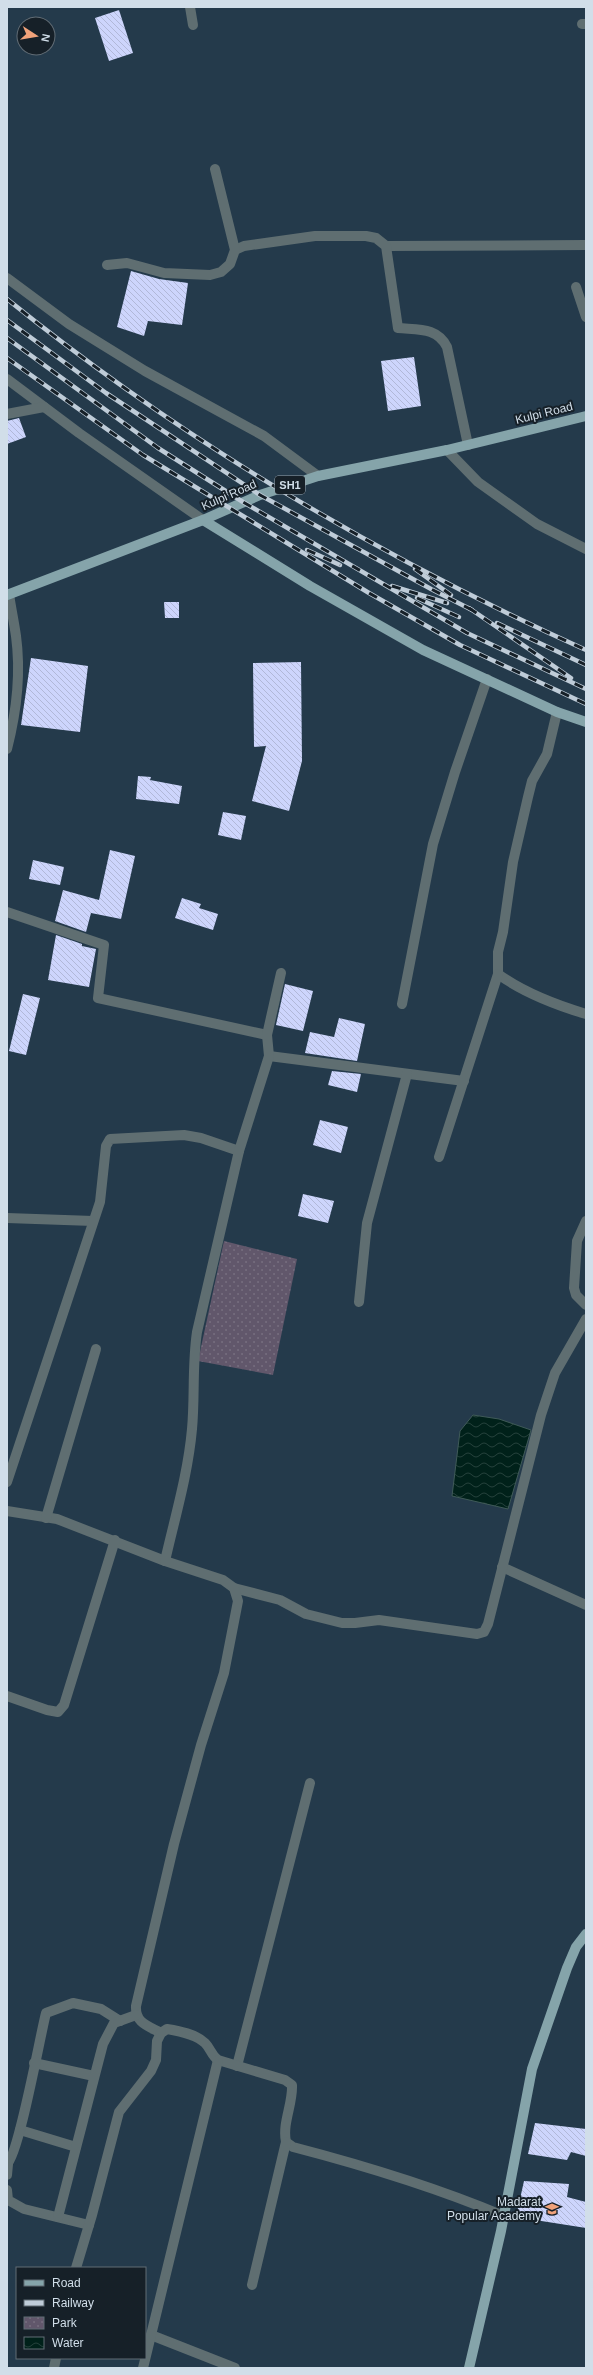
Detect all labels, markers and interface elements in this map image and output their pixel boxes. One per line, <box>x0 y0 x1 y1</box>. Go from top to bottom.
north arrow <box>16 16 56 56</box>
text: N <box>39 33 52 43</box>
street label: Kulpi Road <box>514 399 574 427</box>
road number: SH1 <box>275 476 305 494</box>
street label: Kulpi Road <box>199 477 259 513</box>
place label: Madarat Popular Academy <box>447 2195 542 2223</box>
school or university icon: Madarat Popular Academy <box>544 2201 560 2217</box>
legend <box>16 2267 146 2359</box>
text: Road <box>52 2276 81 2290</box>
text: Railway <box>52 2296 94 2310</box>
text: Park <box>52 2316 78 2330</box>
text: Water <box>52 2336 84 2350</box>

